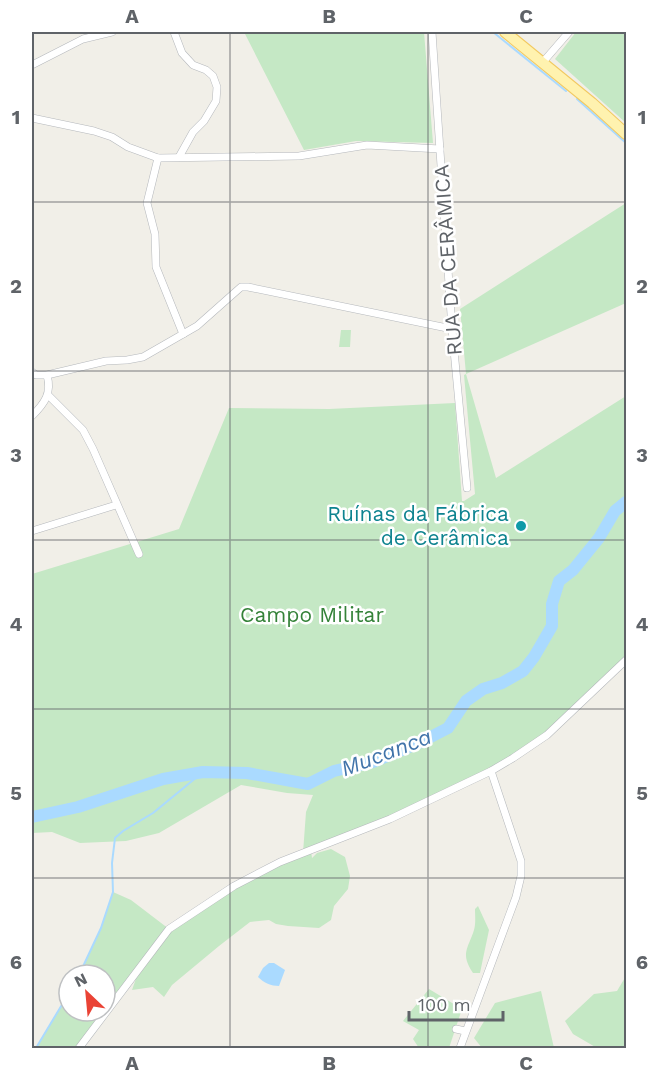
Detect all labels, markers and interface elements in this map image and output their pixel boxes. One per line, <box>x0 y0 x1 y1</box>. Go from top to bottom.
text: A <box>125 4 139 28</box>
text: B <box>322 4 336 28</box>
text: C <box>519 4 533 28</box>
text: 1 <box>12 105 20 129</box>
text: 1 <box>638 105 646 129</box>
street label: RUA DA CERÂMICA <box>428 164 467 356</box>
text: 2 <box>10 274 22 298</box>
text: 2 <box>636 274 648 298</box>
text: 3 <box>10 443 22 467</box>
text: 3 <box>636 443 648 467</box>
place label: Ruínas da Fábrica de Cerâmica <box>327 501 509 550</box>
marker: Ruínas da Fábrica de Cerâmica <box>514 519 528 533</box>
park label: Campo Militar <box>240 602 384 627</box>
text: 4 <box>10 612 23 636</box>
text: 4 <box>636 612 649 636</box>
water label: Mucanca <box>337 724 435 781</box>
text: 5 <box>10 781 22 805</box>
text: 5 <box>636 781 648 805</box>
text: 6 <box>10 950 22 974</box>
text: 6 <box>636 950 648 974</box>
north arrow <box>57 963 117 1023</box>
text: N <box>71 969 90 991</box>
scale bar <box>409 984 504 1022</box>
text: 100 m <box>418 994 471 1015</box>
text: A <box>125 1051 139 1075</box>
text: B <box>322 1051 336 1075</box>
text: C <box>519 1051 533 1075</box>

